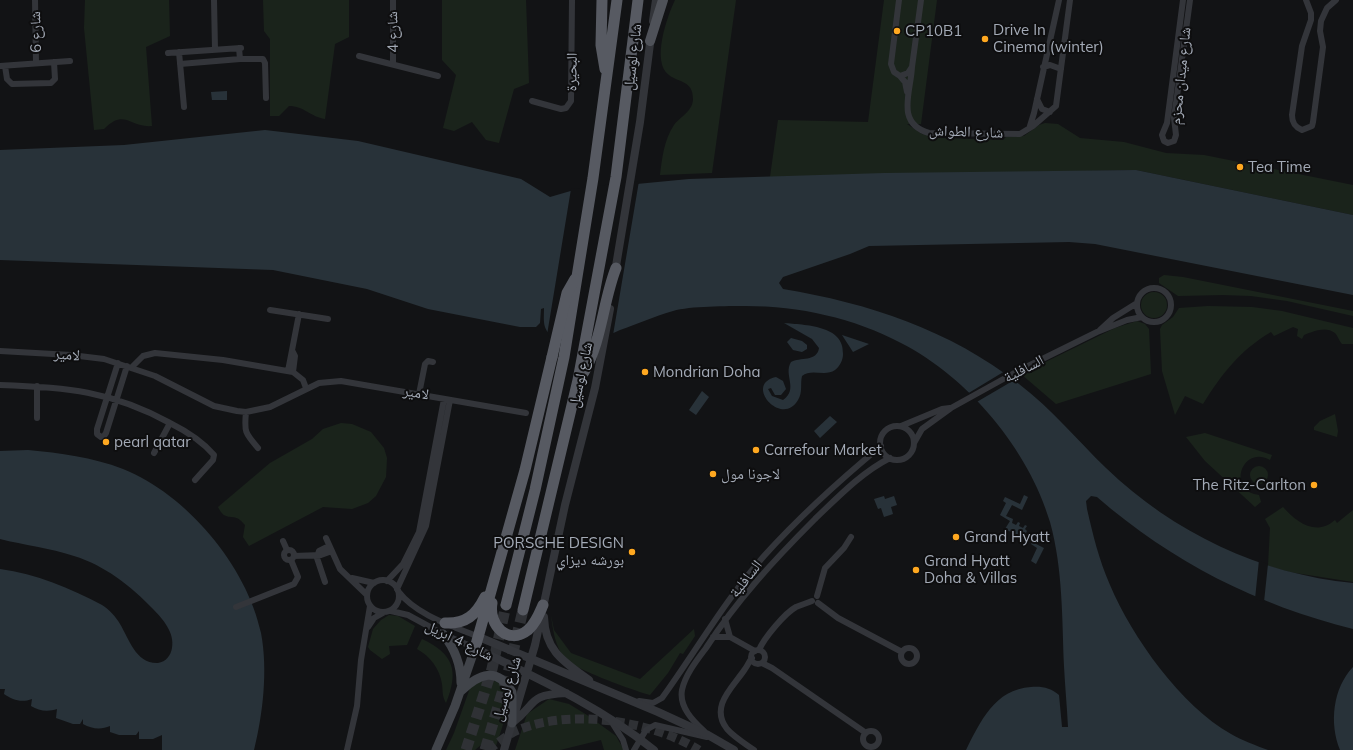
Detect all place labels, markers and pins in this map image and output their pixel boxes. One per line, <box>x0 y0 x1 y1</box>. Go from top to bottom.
place label: Drive In Cinema (winter) <box>993 21 1104 56</box>
place label: CP10B1 <box>905 22 962 40</box>
marker: CP10B1 <box>892 26 902 36</box>
marker: Drive In Cinema (winter) <box>980 34 990 44</box>
place label: Tea Time <box>1248 158 1311 176</box>
marker: Tea Time <box>1235 162 1245 172</box>
place label: Mondrian Doha <box>653 363 761 381</box>
marker: Mondrian Doha <box>640 367 650 377</box>
place label: pearl qatar <box>114 433 191 451</box>
marker: pearl qatar <box>101 437 111 447</box>
place label: Carrefour Market <box>764 441 882 459</box>
marker: Carrefour Market <box>751 445 761 455</box>
place label: لاجونا مول <box>721 465 780 483</box>
marker: لاجونا مول <box>708 469 718 479</box>
place label: The Ritz-Carlton <box>1193 476 1306 494</box>
marker: The Ritz-Carlton <box>1309 480 1319 490</box>
place label: Grand Hyatt <box>964 528 1050 546</box>
marker: Grand Hyatt <box>951 532 961 542</box>
place label: PORSCHE DESIGN بورشه ديزاي <box>493 534 624 569</box>
marker: PORSCHE DESIGN بورشه ديزاي <box>627 547 637 557</box>
place label: Grand Hyatt Doha & Villas <box>924 552 1017 587</box>
marker: Grand Hyatt Doha & Villas <box>911 565 921 575</box>

